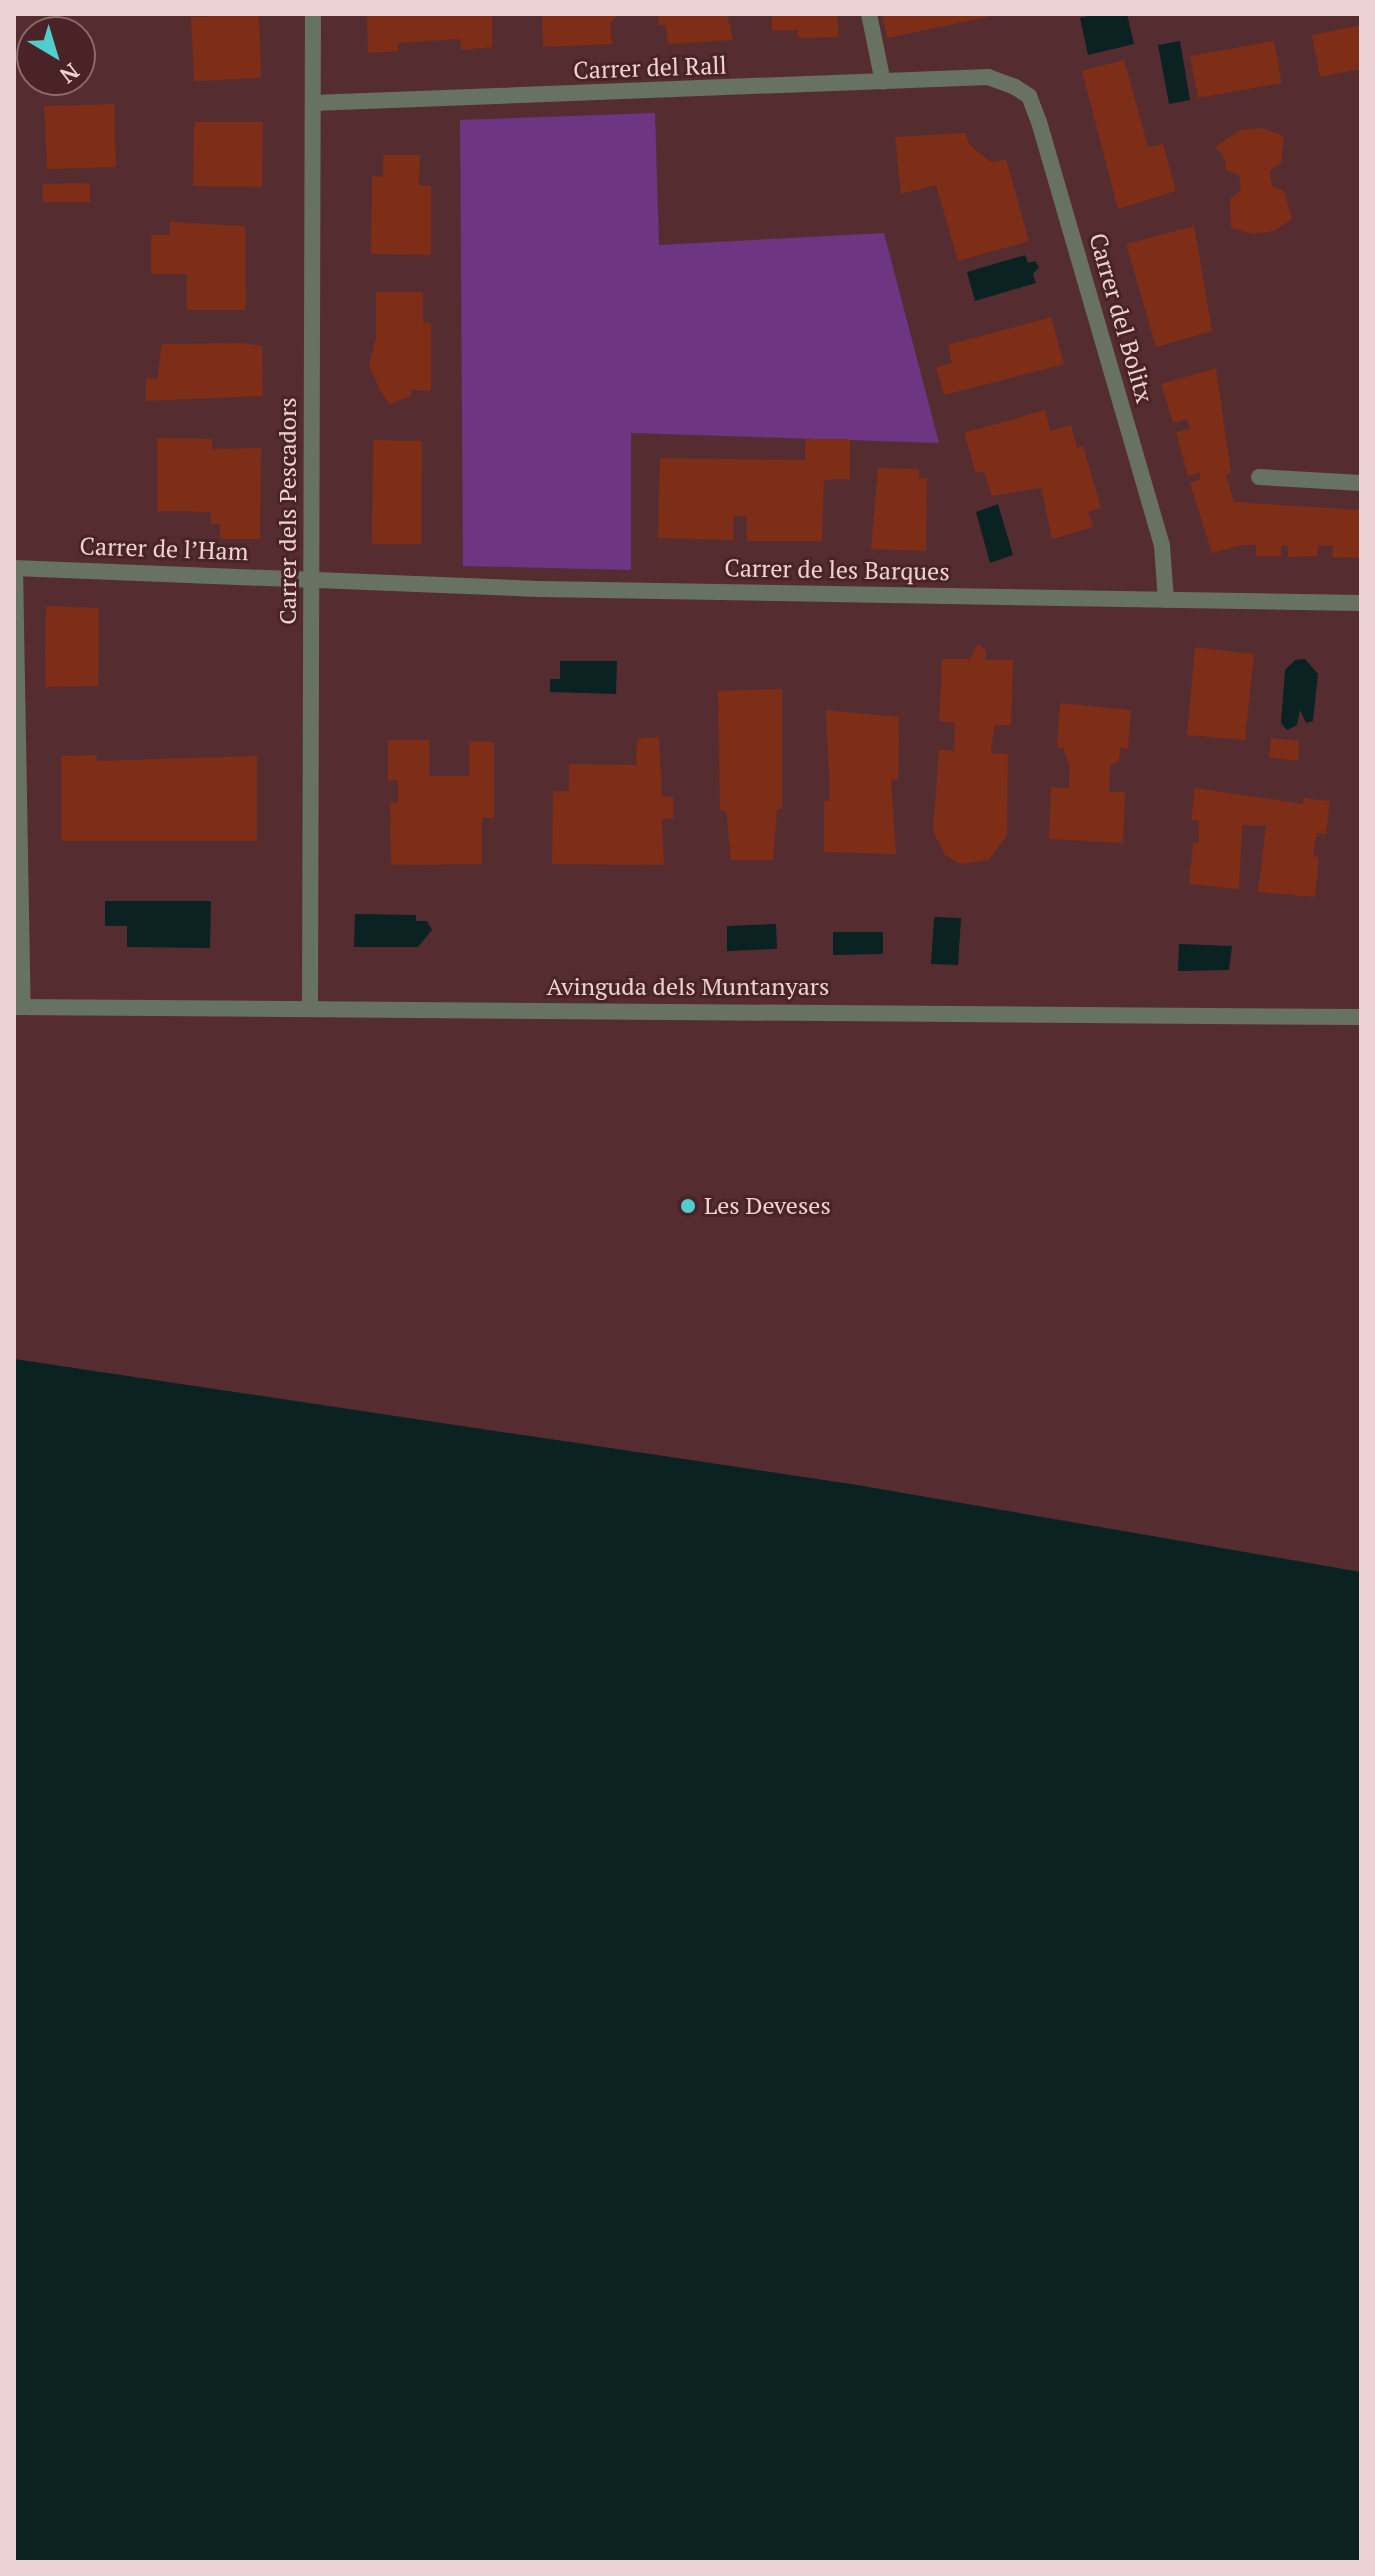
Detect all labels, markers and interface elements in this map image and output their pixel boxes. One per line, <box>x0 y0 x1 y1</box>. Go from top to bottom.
north arrow <box>16 16 96 96</box>
street label: Carrer del Rall <box>573 51 727 85</box>
text: N <box>54 57 85 90</box>
street label: Carrer del Bolitx <box>1083 230 1159 406</box>
street label: Carrer dels Pescadors <box>274 397 302 625</box>
street label: Carrer de l’Ham <box>79 532 249 566</box>
street label: Carrer de les Barques <box>724 554 950 586</box>
street label: Avinguda dels Muntanyars <box>547 973 829 1001</box>
place label: Les Deveses <box>704 1192 831 1220</box>
marker: Les Deveses <box>679 1197 697 1215</box>

